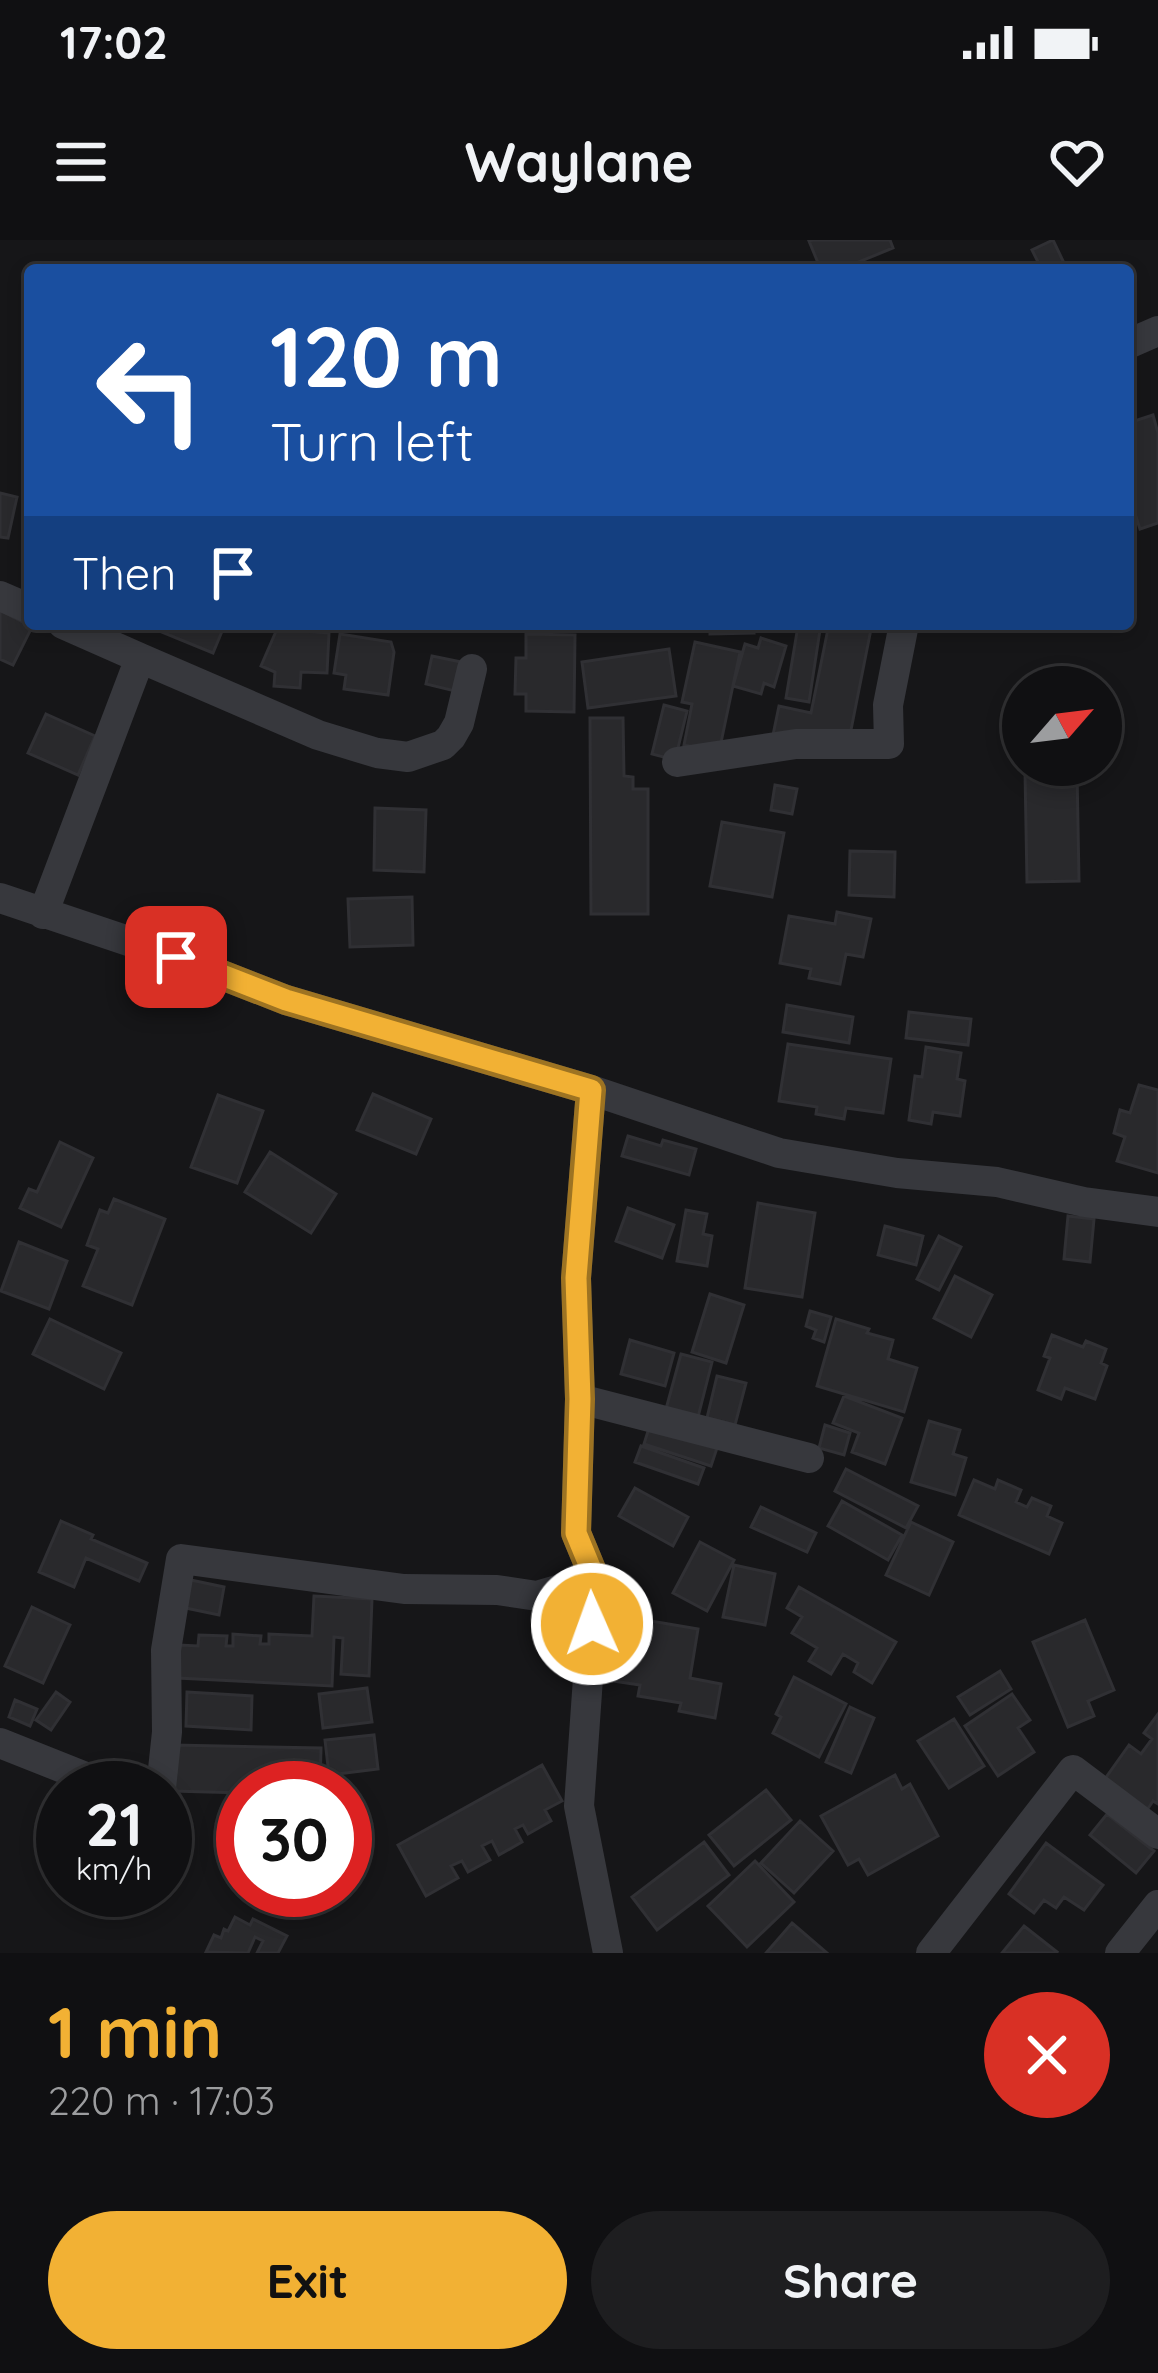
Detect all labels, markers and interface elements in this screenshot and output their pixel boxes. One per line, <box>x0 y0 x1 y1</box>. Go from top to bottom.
text: 17:02 <box>60 14 168 70</box>
text: Waylane <box>465 128 693 196</box>
icon: menu <box>48 129 114 195</box>
icon: heart <box>1044 129 1110 195</box>
text: 120 m <box>270 303 503 408</box>
icon: left <box>72 312 228 468</box>
text: Turn left <box>270 407 474 475</box>
icon: arrive <box>200 540 266 606</box>
text: Then <box>72 545 176 601</box>
north arrow <box>1002 666 1122 786</box>
map controls <box>1002 666 1122 786</box>
pin <box>125 906 227 1008</box>
icon: arrive <box>143 924 209 990</box>
position arrow <box>529 1561 655 1687</box>
speed limit sign: 30 <box>216 1761 372 1917</box>
text: 21 <box>85 1786 143 1861</box>
text: km/h <box>76 1850 152 1888</box>
text: 1 min <box>48 1986 222 2076</box>
button: close <box>984 1992 1110 2118</box>
text: 220 m · 17:03 <box>48 2076 275 2125</box>
button: Exit <box>48 2211 567 2349</box>
button: Share <box>591 2211 1110 2349</box>

